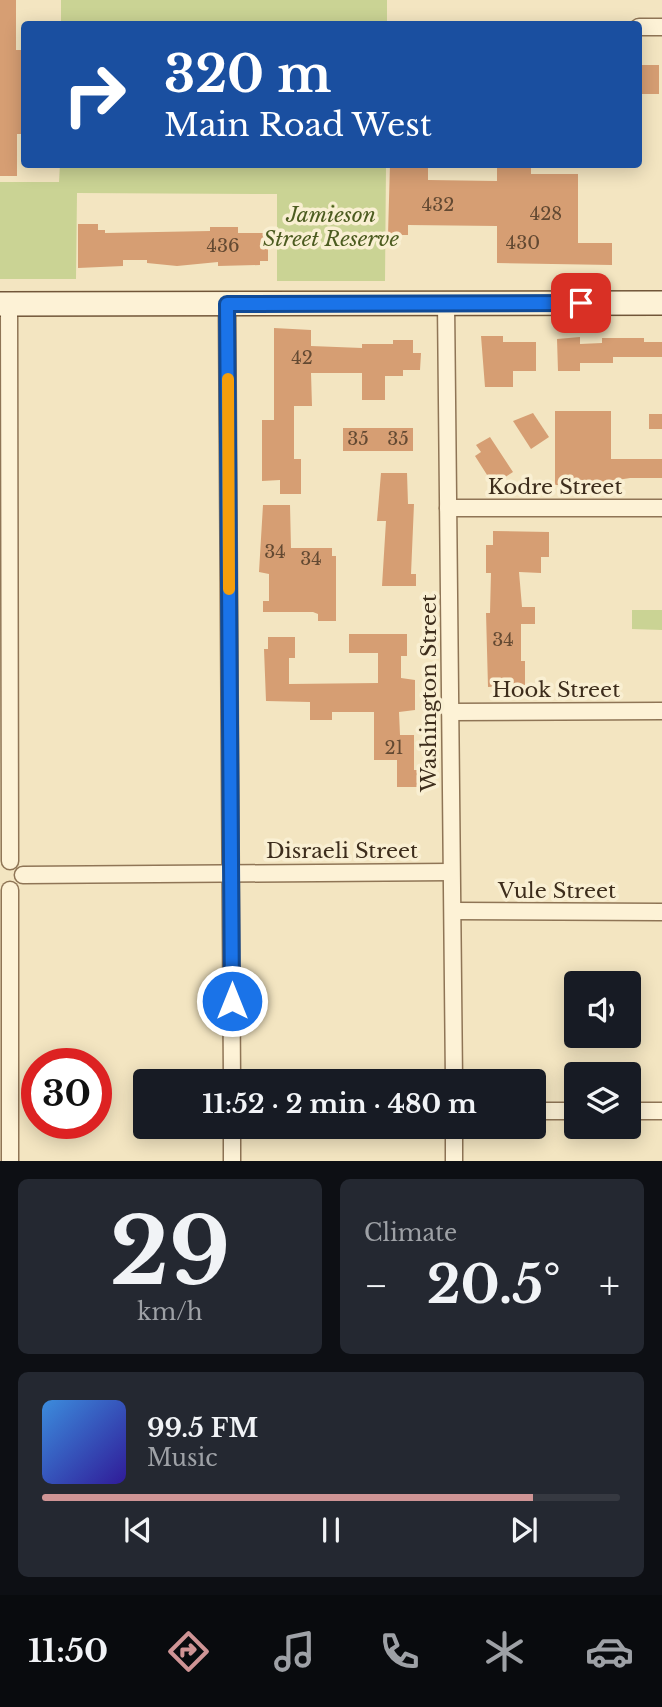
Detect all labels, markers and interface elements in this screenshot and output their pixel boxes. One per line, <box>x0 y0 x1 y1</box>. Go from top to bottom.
text: 320 m <box>164 44 331 105</box>
icon: right <box>49 49 140 140</box>
text: Main Road West <box>164 105 432 145</box>
house number: 432 <box>422 194 454 216</box>
park label: Jamieson Street Reserve <box>263 202 399 252</box>
house number: 428 <box>530 203 562 225</box>
house number: 430 <box>506 232 540 254</box>
house number: 436 <box>206 235 240 257</box>
pin <box>551 273 611 333</box>
icon: arrive <box>562 284 600 322</box>
house number: 42 <box>291 347 313 369</box>
house number: 35 <box>347 428 369 450</box>
house number: 35 <box>387 428 409 450</box>
street label: Kodre Street <box>488 474 622 500</box>
house number: 34 <box>264 541 286 563</box>
house number: 34 <box>300 548 322 570</box>
street label: Washington Street <box>416 594 442 793</box>
house number: 34 <box>492 629 514 651</box>
street label: Hook Street <box>492 677 620 703</box>
house number: 21 <box>384 737 404 759</box>
street label: Disraeli Street <box>266 838 418 864</box>
street label: Vule Street <box>497 878 616 904</box>
position arrow <box>195 964 269 1038</box>
map controls <box>564 971 641 1139</box>
button: sound <box>564 971 641 1048</box>
speed limit sign: 30 <box>21 1048 112 1139</box>
button: layers <box>564 1062 641 1139</box>
text: 11:52 · 2 min · 480 m <box>202 1088 477 1120</box>
text: 29 <box>110 1196 230 1309</box>
text: Climate <box>364 1219 457 1247</box>
text: 20.5° <box>427 1253 561 1317</box>
text: − <box>364 1262 388 1309</box>
text: + <box>599 1262 620 1309</box>
text: km/h <box>137 1298 203 1326</box>
text: 99.5 FM <box>147 1412 258 1444</box>
text: Music <box>147 1444 218 1472</box>
icon: previous <box>119 1511 157 1549</box>
icon: pause <box>312 1511 350 1549</box>
icon: next <box>505 1511 543 1549</box>
icon: directions <box>164 1627 213 1676</box>
icon: music <box>270 1627 319 1676</box>
icon: phone <box>375 1627 424 1676</box>
icon: climate <box>480 1627 529 1676</box>
icon: car <box>585 1627 634 1676</box>
text: 11:50 <box>28 1631 108 1671</box>

